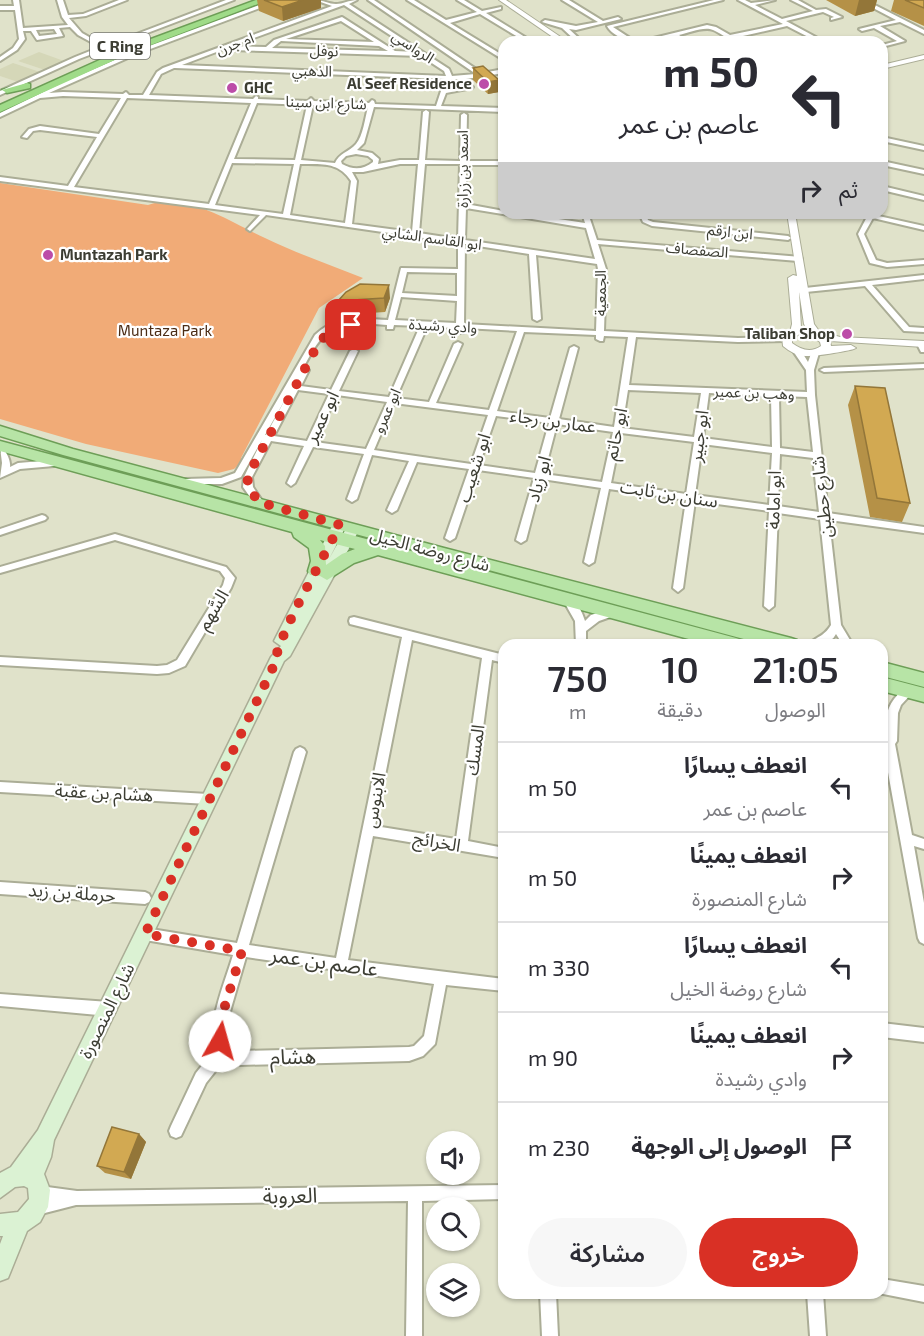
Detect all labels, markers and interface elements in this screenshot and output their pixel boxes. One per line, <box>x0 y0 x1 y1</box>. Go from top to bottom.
street label: الرواسي <box>387 26 438 69</box>
street label: ام جرن <box>213 28 257 61</box>
road number: C Ring <box>90 33 150 59</box>
street label: نوفل <box>309 41 339 60</box>
text: 50 m <box>663 45 759 95</box>
street label: الذهبي <box>291 60 332 83</box>
icon: left <box>780 60 858 138</box>
place label: Al Seef Residence <box>347 74 472 92</box>
marker: Al Seef Residence <box>477 77 491 91</box>
place label: GHC <box>244 78 273 96</box>
marker: GHC <box>225 81 239 95</box>
street label: شارع ابن سينا <box>285 92 367 116</box>
text: عاصم بن عمر <box>619 106 759 138</box>
street label: اسعد بن زرارة <box>453 130 472 208</box>
icon: right <box>794 174 827 207</box>
text: ثم <box>839 176 858 202</box>
street label: ابن ارقم <box>706 220 754 245</box>
street label: ابو القاسم الشابي <box>381 221 483 256</box>
street label: الصفصاف <box>665 237 729 261</box>
place label: Muntazah Park <box>60 245 168 263</box>
marker: Muntazah Park <box>41 248 55 262</box>
street label: الجمعية <box>591 270 609 316</box>
pin <box>325 299 376 350</box>
icon: arrive <box>334 308 367 341</box>
street label: وادي رشيدة <box>408 314 478 339</box>
park label: Muntaza Park <box>118 321 213 339</box>
place label: Taliban Shop <box>744 324 835 342</box>
marker: Taliban Shop <box>840 327 854 341</box>
street label: وهب بن عمير <box>712 382 795 403</box>
street label: ابو عمرو <box>368 386 405 436</box>
street label: ابو عمير <box>299 387 344 447</box>
street label: عمار بن رجاء <box>509 403 597 438</box>
street label: ابو حاتم <box>599 406 634 463</box>
street label: ابو جبير <box>683 408 714 464</box>
street label: ابو شعيب <box>452 430 496 505</box>
street label: ابو زياد <box>521 453 556 505</box>
street label: شارع حطين <box>806 455 840 539</box>
street label: ابو امامة <box>761 470 786 530</box>
street label: سنان بن ثابت <box>618 474 720 513</box>
street label: شارع روضة الخيل <box>367 522 493 579</box>
street label: السَّهم <box>192 585 235 635</box>
text: 10 <box>661 647 699 690</box>
text: 21:05 <box>752 647 839 690</box>
text: 750 <box>547 656 608 699</box>
text: دقيقة <box>657 697 703 721</box>
text: الوصول <box>765 697 826 721</box>
text: m <box>569 699 586 723</box>
street label: المسك <box>460 723 488 777</box>
text: انعطف يسارًا <box>684 751 807 777</box>
street label: الابنوس <box>358 770 391 830</box>
icon: left <box>825 771 858 804</box>
text: 50 m <box>528 774 577 800</box>
street label: هشام بن عقبة <box>54 778 154 810</box>
text: عاصم بن عمر <box>703 796 807 820</box>
street label: الخرائج <box>411 826 463 859</box>
text: انعطف يمينًا <box>690 841 807 867</box>
icon: right <box>825 861 858 894</box>
text: 50 m <box>528 864 577 890</box>
street label: حرملة بن زيد <box>28 878 117 907</box>
text: شارع المنصورة <box>692 886 807 910</box>
text: انعطف يسارًا <box>684 931 807 957</box>
street label: عاصم بن عمر <box>267 940 380 984</box>
icon: left <box>825 951 858 984</box>
text: 330 m <box>528 954 590 980</box>
street label: شارع المنصورة <box>74 959 142 1064</box>
text: شارع روضة الخيل <box>670 976 807 1000</box>
position arrow <box>188 1009 252 1073</box>
text: انعطف يمينًا <box>690 1021 807 1047</box>
icon: right <box>825 1041 858 1074</box>
street label: هشام <box>270 1043 316 1073</box>
text: 90 m <box>528 1044 578 1070</box>
text: وادي رشيدة <box>715 1066 807 1090</box>
map controls <box>426 1131 480 1317</box>
button: sound <box>426 1131 480 1185</box>
icon: arrive <box>825 1131 858 1164</box>
text: الوصول إلى الوجهة <box>631 1132 807 1158</box>
text: 230 m <box>528 1134 590 1160</box>
street label: العروبة <box>262 1182 318 1208</box>
button: search <box>426 1197 480 1251</box>
button: مشاركة <box>528 1218 687 1287</box>
button: خروج <box>699 1218 858 1287</box>
button: layers <box>426 1263 480 1317</box>

